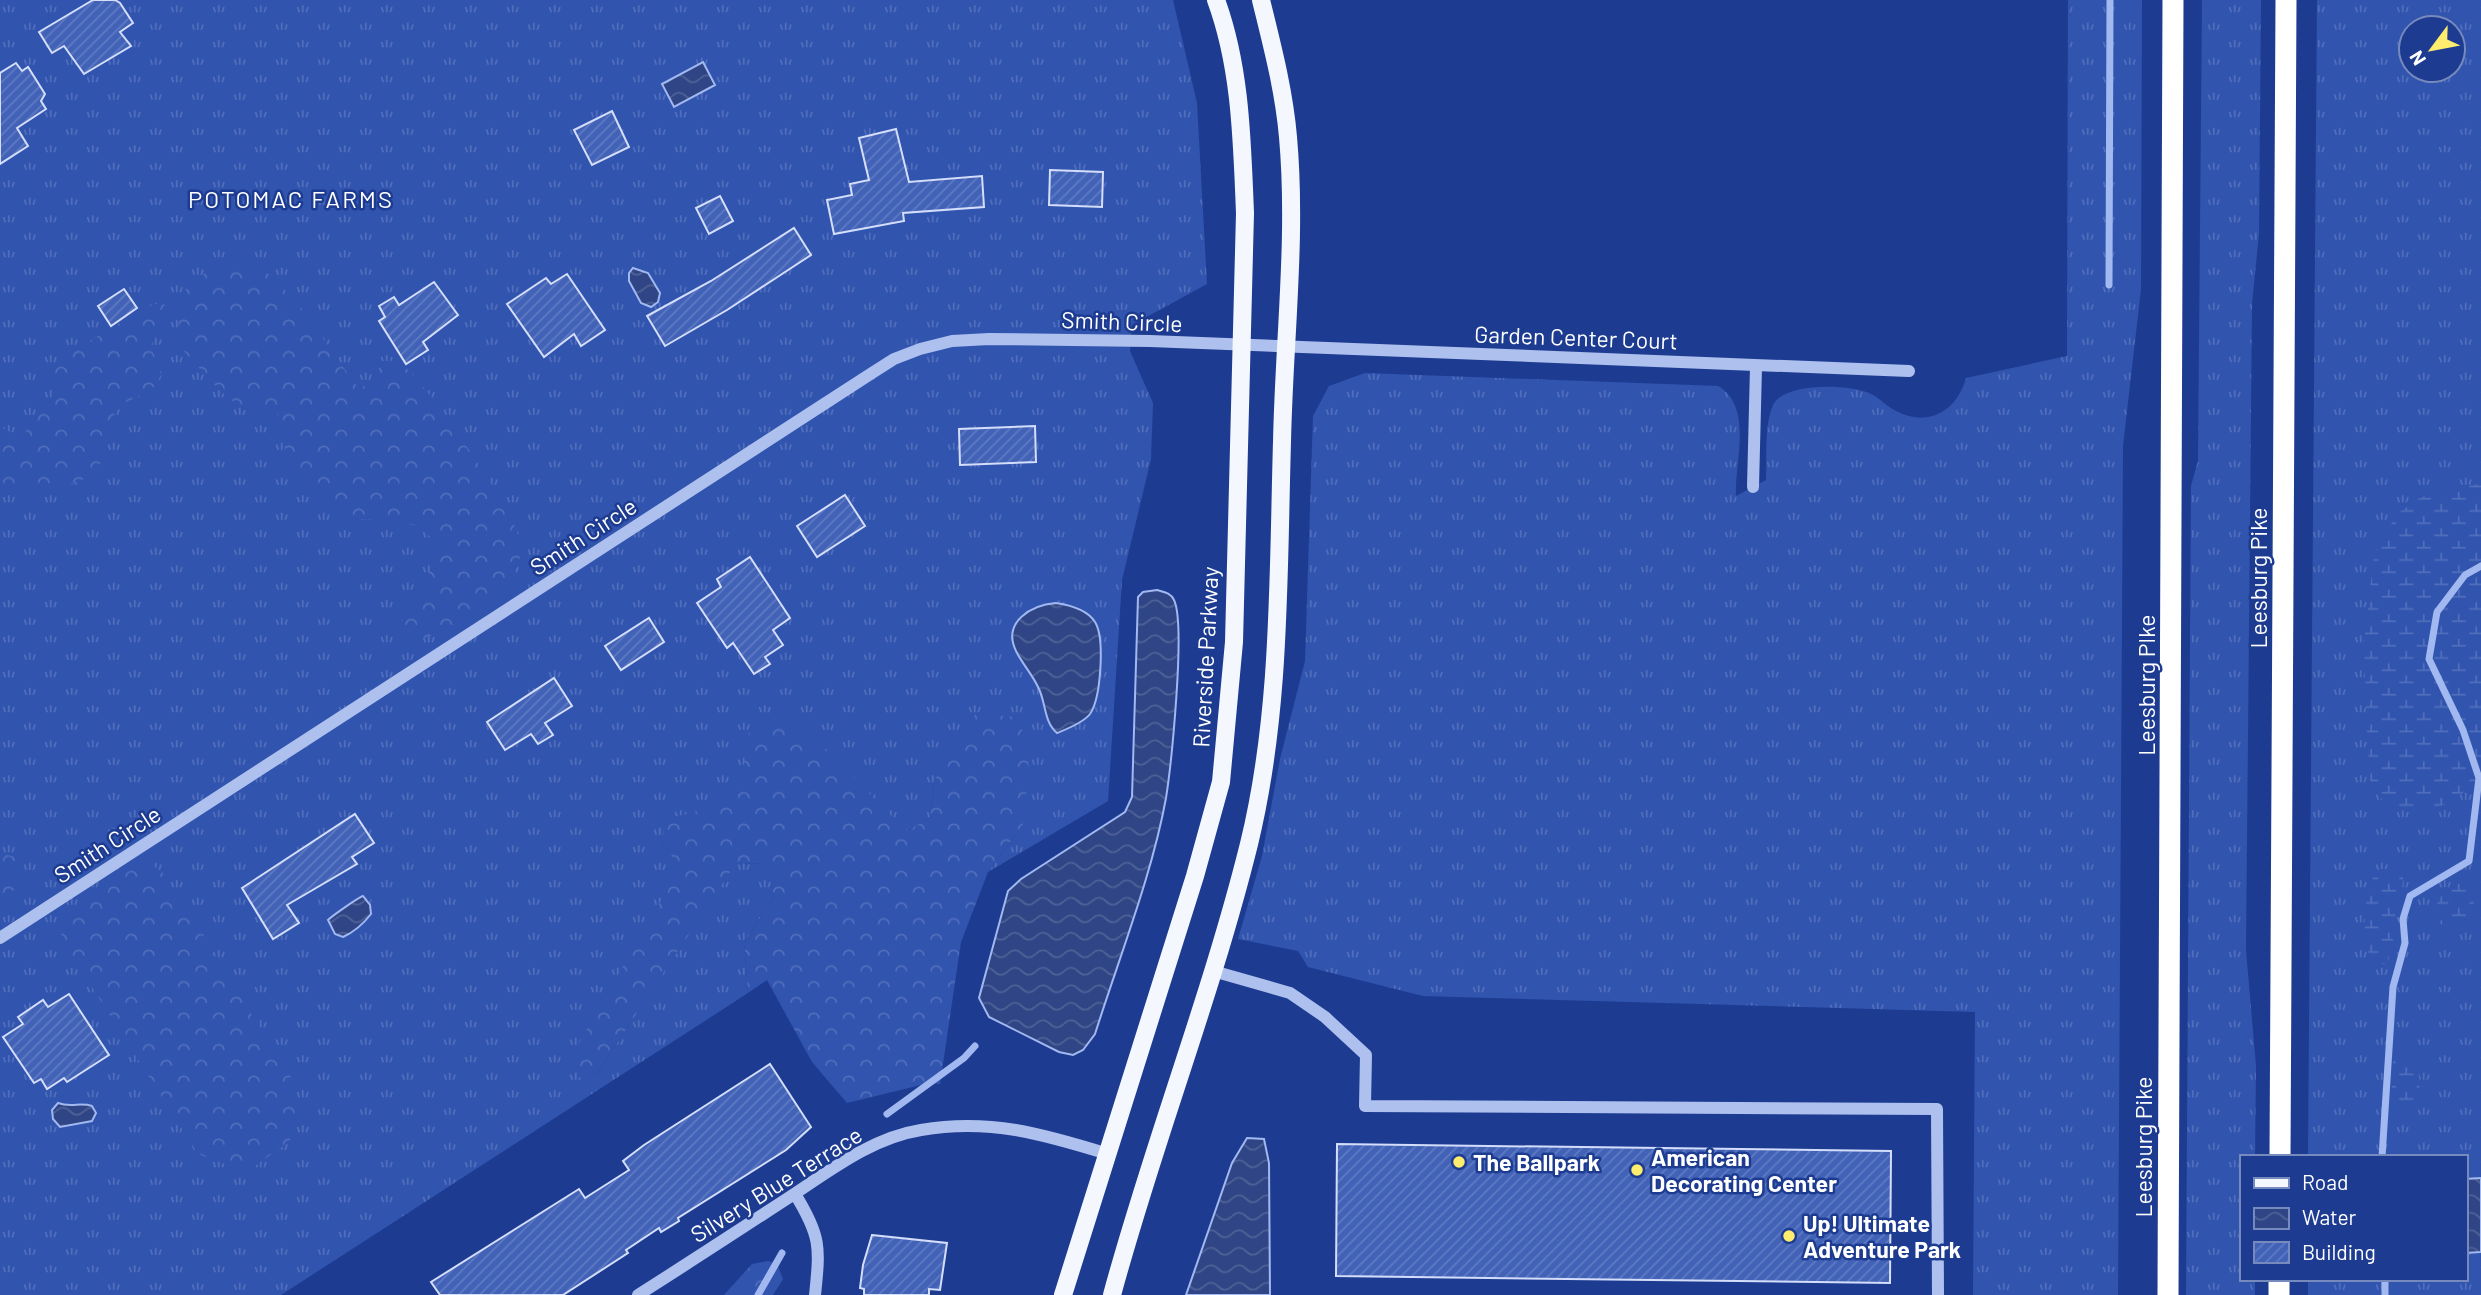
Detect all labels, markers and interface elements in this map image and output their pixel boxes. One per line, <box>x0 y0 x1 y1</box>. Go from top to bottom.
north arrow <box>2397 14 2467 84</box>
text: N <box>2404 47 2430 70</box>
district label: POTOMAC FARMS <box>188 184 394 213</box>
street label: Smith Circle <box>1061 305 1183 337</box>
street label: Garden Center Court <box>1474 319 1678 355</box>
street label: Smith Circle <box>525 491 641 581</box>
street label: Leesburg Pike <box>2244 507 2272 649</box>
street label: Riverside Parkway <box>1186 565 1224 748</box>
street label: Leesburg PIke <box>2132 614 2160 756</box>
street label: Smith Circle <box>49 799 165 889</box>
street label: Leesburg Pike <box>2129 1076 2157 1218</box>
street label: Silvery Blue Terrace <box>685 1120 867 1248</box>
place label: American Decorating Center <box>1651 1143 1837 1197</box>
place label: The Ballpark <box>1473 1148 1600 1176</box>
marker: The Ballpark <box>1451 1154 1467 1170</box>
legend <box>2240 1155 2467 1281</box>
marker: American Decorating Center <box>1629 1162 1645 1178</box>
text: Road <box>2302 1169 2348 1194</box>
text: Water <box>2302 1204 2357 1229</box>
place label: Up! Ultimate Adventure Park <box>1803 1209 1961 1263</box>
marker: Up! Ultimate Adventure Park <box>1781 1228 1797 1244</box>
text: Building <box>2302 1239 2376 1264</box>

